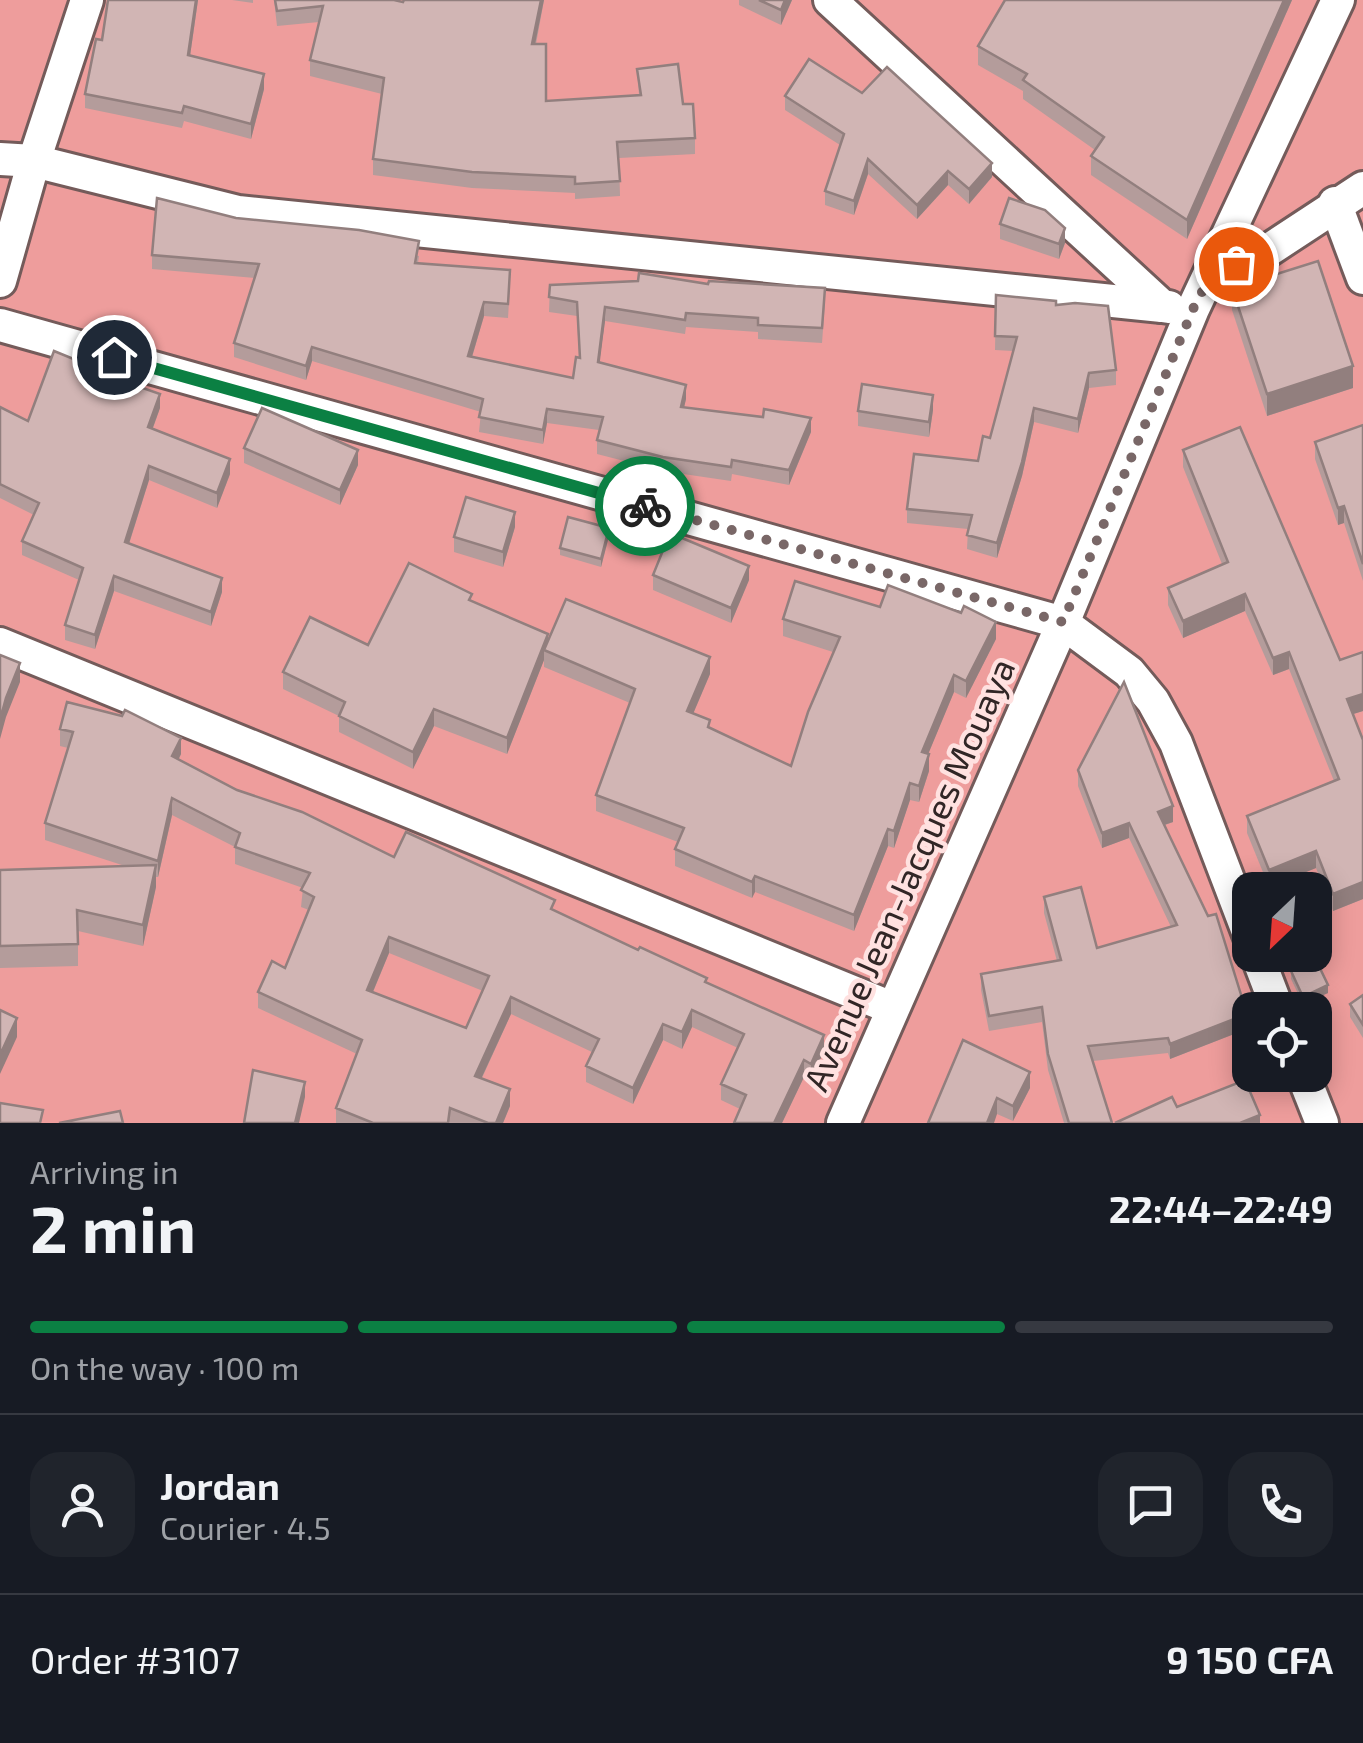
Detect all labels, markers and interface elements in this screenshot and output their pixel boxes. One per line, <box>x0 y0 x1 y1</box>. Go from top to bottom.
pin <box>1194 222 1279 307</box>
icon: bag <box>1209 237 1264 292</box>
pin <box>72 315 157 400</box>
icon: home <box>87 330 142 385</box>
courier <box>595 456 695 556</box>
icon: bike <box>618 479 673 534</box>
street label: Avenue Jean-Jacques Mouaya <box>794 651 1022 1097</box>
north arrow <box>1232 872 1332 972</box>
map controls <box>1232 872 1332 1092</box>
button: locate <box>1232 992 1332 1092</box>
text: Arriving in <box>30 1152 179 1190</box>
text: 22:44–22:49 <box>1109 1185 1333 1231</box>
text: 2 min <box>30 1188 196 1266</box>
text: On the way · 100 m <box>30 1348 299 1386</box>
button: person <box>30 1452 135 1557</box>
button: chat <box>1098 1452 1203 1557</box>
button: phone <box>1228 1452 1333 1557</box>
text: Jordan <box>160 1462 280 1508</box>
text: Courier · 4.5 <box>160 1508 331 1546</box>
text: Order #3107 <box>30 1636 240 1682</box>
text: 9 150 CFA <box>1166 1636 1333 1682</box>

